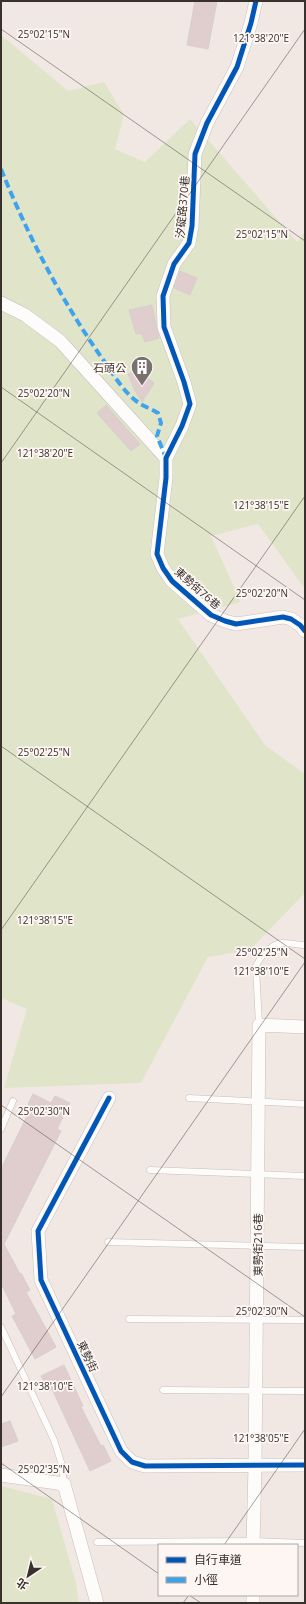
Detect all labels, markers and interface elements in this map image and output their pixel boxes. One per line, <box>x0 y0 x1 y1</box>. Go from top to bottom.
text: 25°02'15"N <box>18 27 70 41</box>
text: 121°38'20"E <box>233 31 289 45</box>
street label: 汐碇路370巷 <box>172 175 192 239</box>
text: 25°02'15"N <box>236 227 288 241</box>
building icon: 石頭公 <box>129 354 155 387</box>
place label: 石頭公 <box>93 360 126 375</box>
text: 25°02'20"N <box>18 386 70 400</box>
text: 121°38'20"E <box>17 446 73 460</box>
text: 121°38'15"E <box>233 498 289 512</box>
street label: 東勢街76巷 <box>172 564 224 612</box>
text: 25°02'20"N <box>236 586 288 600</box>
text: 25°02'25"N <box>18 745 70 759</box>
text: 121°38'15"E <box>17 913 73 927</box>
text: 25°02'25"N <box>236 945 288 959</box>
text: 121°38'10"E <box>233 964 289 978</box>
text: 25°02'30"N <box>18 1104 70 1118</box>
street label: 東勢街216巷 <box>250 1214 265 1276</box>
text: 25°02'30"N <box>236 1304 288 1318</box>
street label: 東勢街 <box>74 1338 102 1374</box>
text: 121°38'10"E <box>17 1379 73 1393</box>
text: 121°38'05"E <box>233 1431 289 1445</box>
text: 25°02'35"N <box>18 1462 70 1476</box>
legend <box>158 1544 298 1596</box>
text: 自行車道 <box>194 1551 242 1568</box>
north arrow <box>8 1556 48 1596</box>
text: 小徑 <box>194 1571 218 1588</box>
text: 北 <box>13 1575 31 1594</box>

